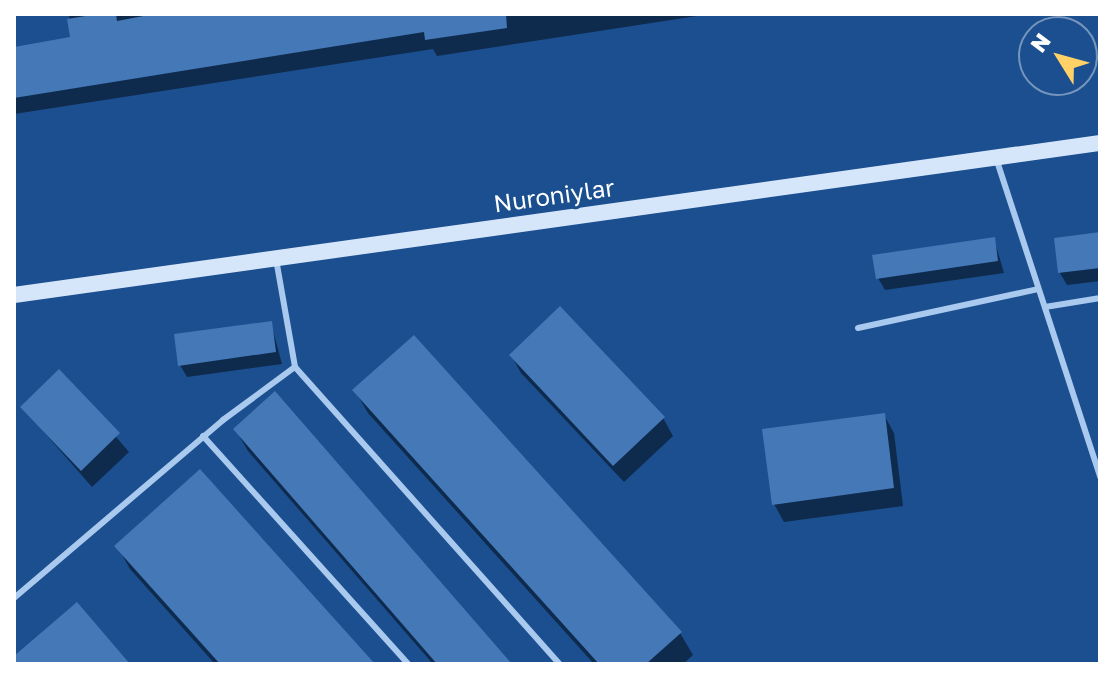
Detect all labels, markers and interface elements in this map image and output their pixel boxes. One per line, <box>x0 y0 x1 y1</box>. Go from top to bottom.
north arrow <box>1018 16 1098 96</box>
text: N <box>1024 28 1056 57</box>
street label: Nuroniylar <box>492 172 616 218</box>

